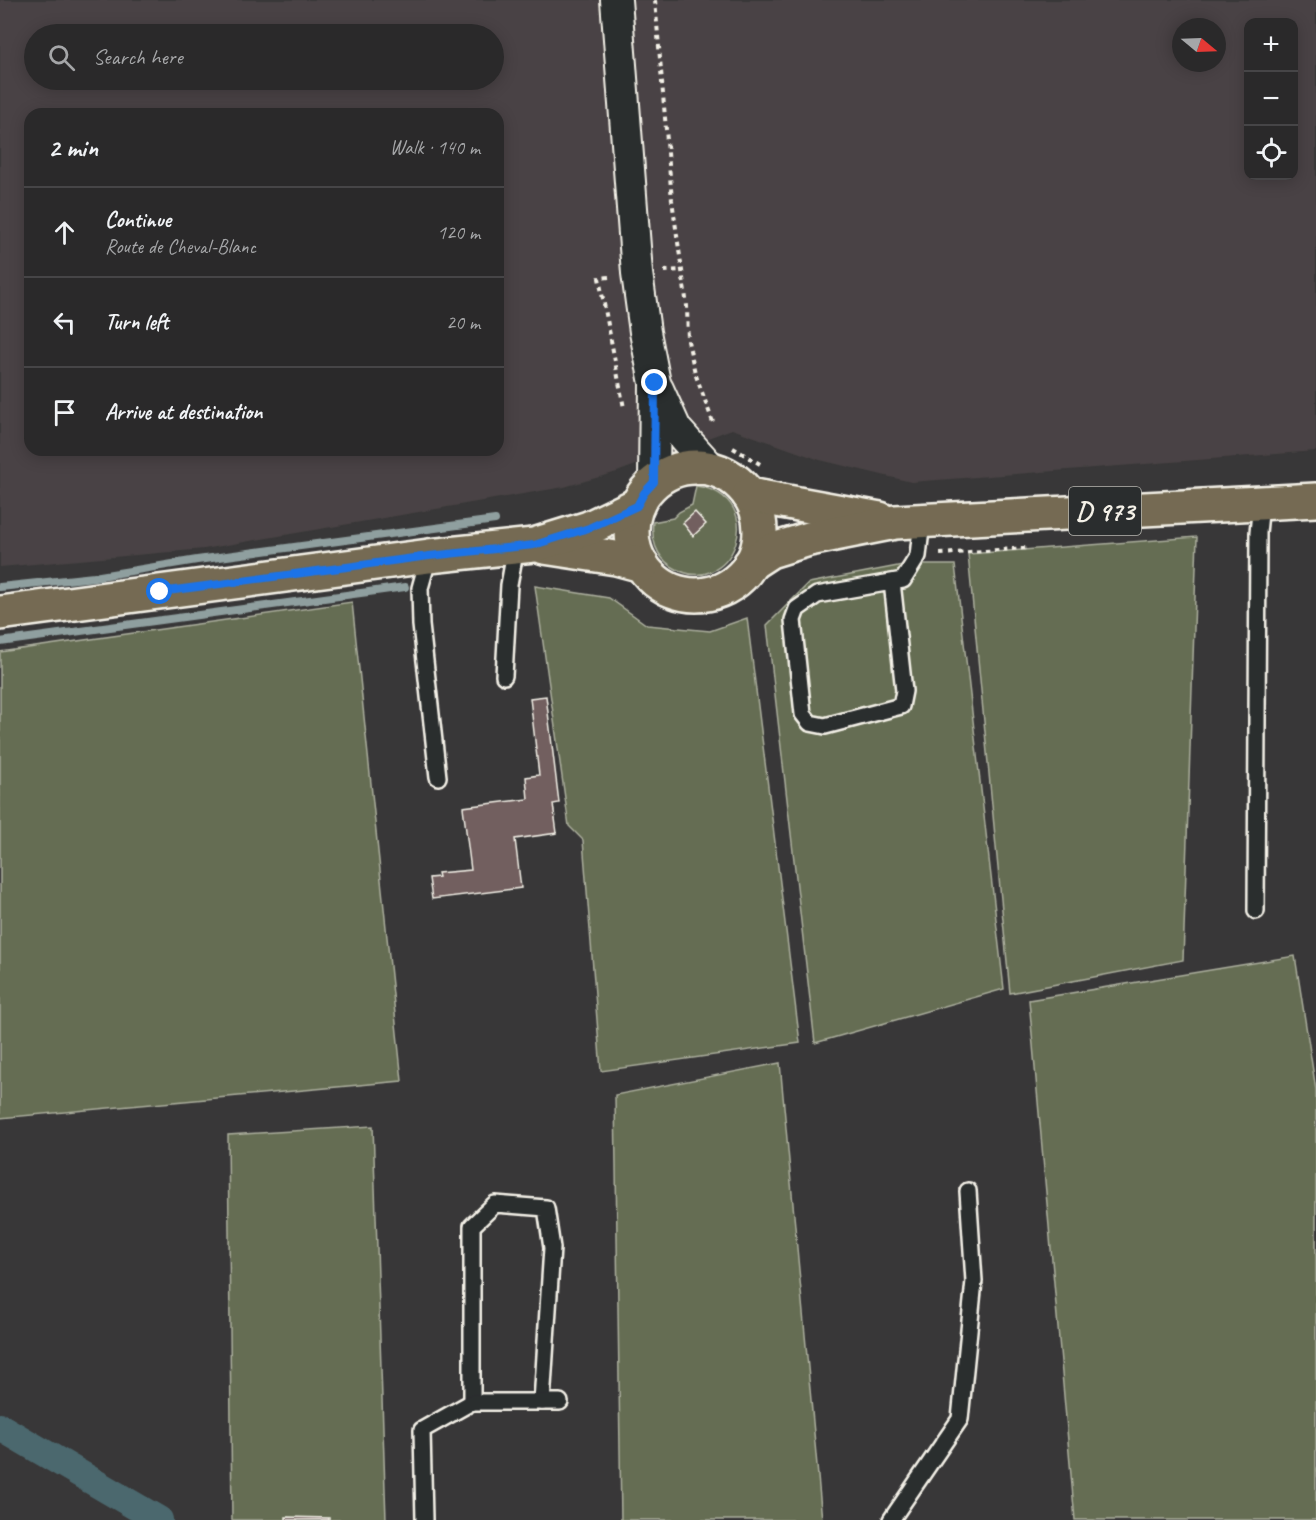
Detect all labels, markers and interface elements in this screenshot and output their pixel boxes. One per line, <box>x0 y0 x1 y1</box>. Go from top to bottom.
north arrow <box>1172 18 1226 72</box>
map controls <box>1244 18 1298 180</box>
button: + <box>1244 18 1298 72</box>
search box <box>24 24 504 90</box>
icon: search <box>45 41 78 74</box>
text: Search here <box>93 43 183 71</box>
button: − <box>1244 72 1298 126</box>
button: locate <box>1244 126 1298 180</box>
text: 2 min <box>48 131 98 164</box>
text: Walk · 140 m <box>390 135 480 160</box>
text: Continue <box>105 206 171 234</box>
icon: ahead <box>48 216 81 249</box>
text: 120 m <box>437 220 480 245</box>
text: Route de Cheval-Blanc <box>105 234 256 259</box>
icon: left <box>48 306 81 339</box>
text: Turn left <box>105 308 169 336</box>
text: 20 m <box>446 310 480 335</box>
route end <box>641 369 667 395</box>
icon: arrive <box>48 396 81 429</box>
text: Arrive at destination <box>105 398 262 426</box>
road number: D 973 <box>1069 487 1141 535</box>
route start <box>146 578 172 604</box>

